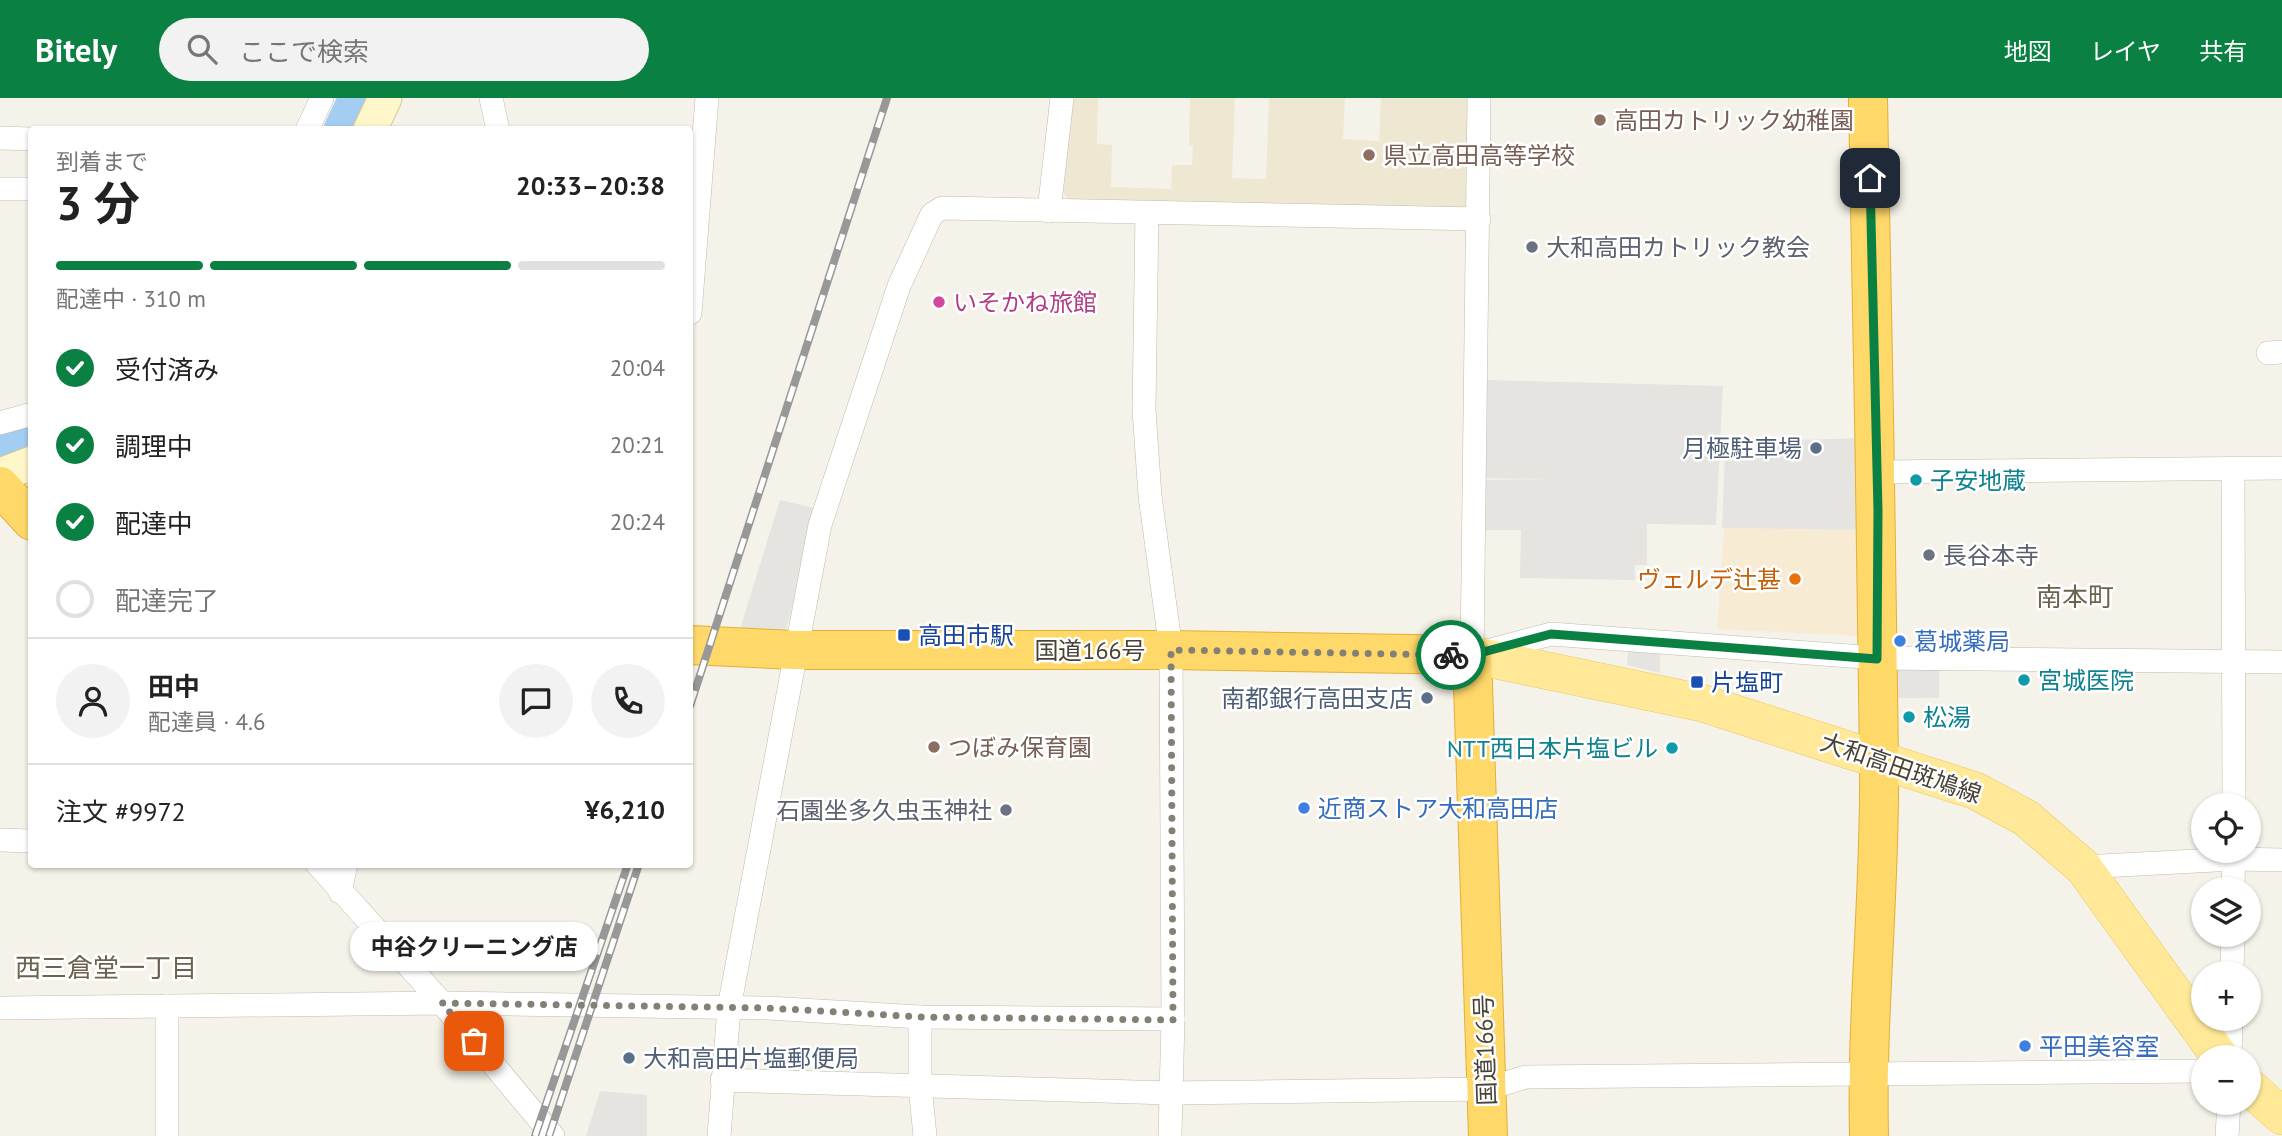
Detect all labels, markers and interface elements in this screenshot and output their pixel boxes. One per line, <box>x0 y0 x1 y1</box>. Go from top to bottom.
search box <box>159 18 649 81</box>
text: Bitely <box>35 28 117 71</box>
icon: search <box>183 30 221 68</box>
text: ここで検索 <box>239 35 369 68</box>
text: 地図 <box>2004 36 2052 67</box>
text: レイヤ <box>2090 36 2161 67</box>
text: 共有 <box>2199 36 2247 67</box>
place label: 高田カトリック幼稚園 <box>1614 105 1854 136</box>
marker: 高田カトリック幼稚園 <box>1592 112 1608 128</box>
place label: 県立高田高等学校 <box>1383 140 1575 171</box>
text: 到着まで <box>56 147 148 176</box>
marker: 県立高田高等学校 <box>1361 147 1377 163</box>
pin <box>1840 148 1900 208</box>
icon: home <box>1851 159 1889 197</box>
text: 20:33–20:38 <box>516 169 665 202</box>
text: 3 分 <box>56 173 140 233</box>
place label: 大和高田カトリック教会 <box>1546 232 1810 263</box>
marker: 大和高田カトリック教会 <box>1524 239 1540 255</box>
text: 配達中 · 310 m <box>56 284 206 313</box>
place label: いそかね旅館 <box>953 287 1097 318</box>
marker: いそかね旅館 <box>931 294 947 310</box>
icon: check <box>56 349 94 387</box>
text: 受付済み <box>115 353 219 386</box>
text: 20:04 <box>610 353 665 382</box>
icon: check <box>56 426 94 464</box>
text: 調理中 <box>115 430 193 463</box>
text: 20:21 <box>610 430 665 459</box>
place label: 月極駐車場 <box>1682 433 1802 464</box>
marker: 月極駐車場 <box>1808 440 1824 456</box>
place label: 子安地蔵 <box>1930 465 2026 496</box>
marker: 子安地蔵 <box>1908 472 1924 488</box>
icon: check <box>56 503 94 541</box>
text: 配達中 <box>115 507 193 540</box>
text: 20:24 <box>610 507 665 536</box>
place label: 長谷本寺 <box>1943 540 2039 571</box>
marker: 長谷本寺 <box>1921 547 1937 563</box>
place label: ヴェルデ辻甚 <box>1637 564 1781 595</box>
marker: ヴェルデ辻甚 <box>1787 571 1803 587</box>
district label: 南本町 <box>2036 580 2114 613</box>
text: 配達完了 <box>115 584 219 617</box>
place label: 高田市駅 <box>918 620 1014 651</box>
courier <box>1416 620 1486 690</box>
place label: 葛城薬局 <box>1914 626 2010 657</box>
marker: 高田市駅 <box>896 627 912 643</box>
marker: 葛城薬局 <box>1892 633 1908 649</box>
street label: 国道166号 <box>1034 635 1146 666</box>
icon: bike <box>1432 636 1470 674</box>
button: person <box>56 664 130 738</box>
button: chat <box>499 664 573 738</box>
button: phone <box>591 664 665 738</box>
place label: 宮城医院 <box>2038 665 2134 696</box>
place label: 片塩町 <box>1711 667 1783 698</box>
text: 田中 <box>148 670 200 703</box>
marker: 宮城医院 <box>2016 672 2032 688</box>
marker: 片塩町 <box>1689 674 1705 690</box>
place label: 南都銀行高田支店 <box>1221 683 1413 714</box>
marker: 南都銀行高田支店 <box>1419 690 1435 706</box>
place label: 松湯 <box>1923 702 1971 733</box>
text: 配達員 · 4.6 <box>148 707 265 736</box>
marker: 松湯 <box>1901 709 1917 725</box>
street label: 大和高田斑鳩線 <box>1817 726 1985 810</box>
place label: つぼみ保育園 <box>948 732 1092 763</box>
place label: NTT西日本片塩ビル <box>1447 733 1658 764</box>
marker: つぼみ保育園 <box>926 739 942 755</box>
marker: NTT西日本片塩ビル <box>1664 740 1680 756</box>
text: ¥6,210 <box>585 793 665 826</box>
place label: 近商ストア大和高田店 <box>1318 793 1558 824</box>
map controls <box>2191 793 2261 1115</box>
button: locate <box>2191 793 2261 863</box>
text: 注文 #9972 <box>56 795 186 828</box>
place label: 石園坐多久虫玉神社 <box>776 795 992 826</box>
marker: 近商ストア大和高田店 <box>1296 800 1312 816</box>
marker: 石園坐多久虫玉神社 <box>998 802 1014 818</box>
button: layers <box>2191 877 2261 947</box>
callout: 中谷クリーニング店 <box>350 922 598 971</box>
text: 中谷クリーニング店 <box>371 932 578 961</box>
district label: 西三倉堂一丁目 <box>15 951 197 984</box>
button: + <box>2191 961 2261 1031</box>
street label: 国道166号 <box>1468 994 1502 1106</box>
pin <box>444 1011 504 1071</box>
icon: bag <box>455 1022 493 1060</box>
place label: 平田美容室 <box>2039 1031 2159 1062</box>
marker: 平田美容室 <box>2017 1038 2033 1054</box>
place label: 大和高田片塩郵便局 <box>643 1043 859 1074</box>
button: − <box>2191 1045 2261 1115</box>
marker: 大和高田片塩郵便局 <box>621 1050 637 1066</box>

